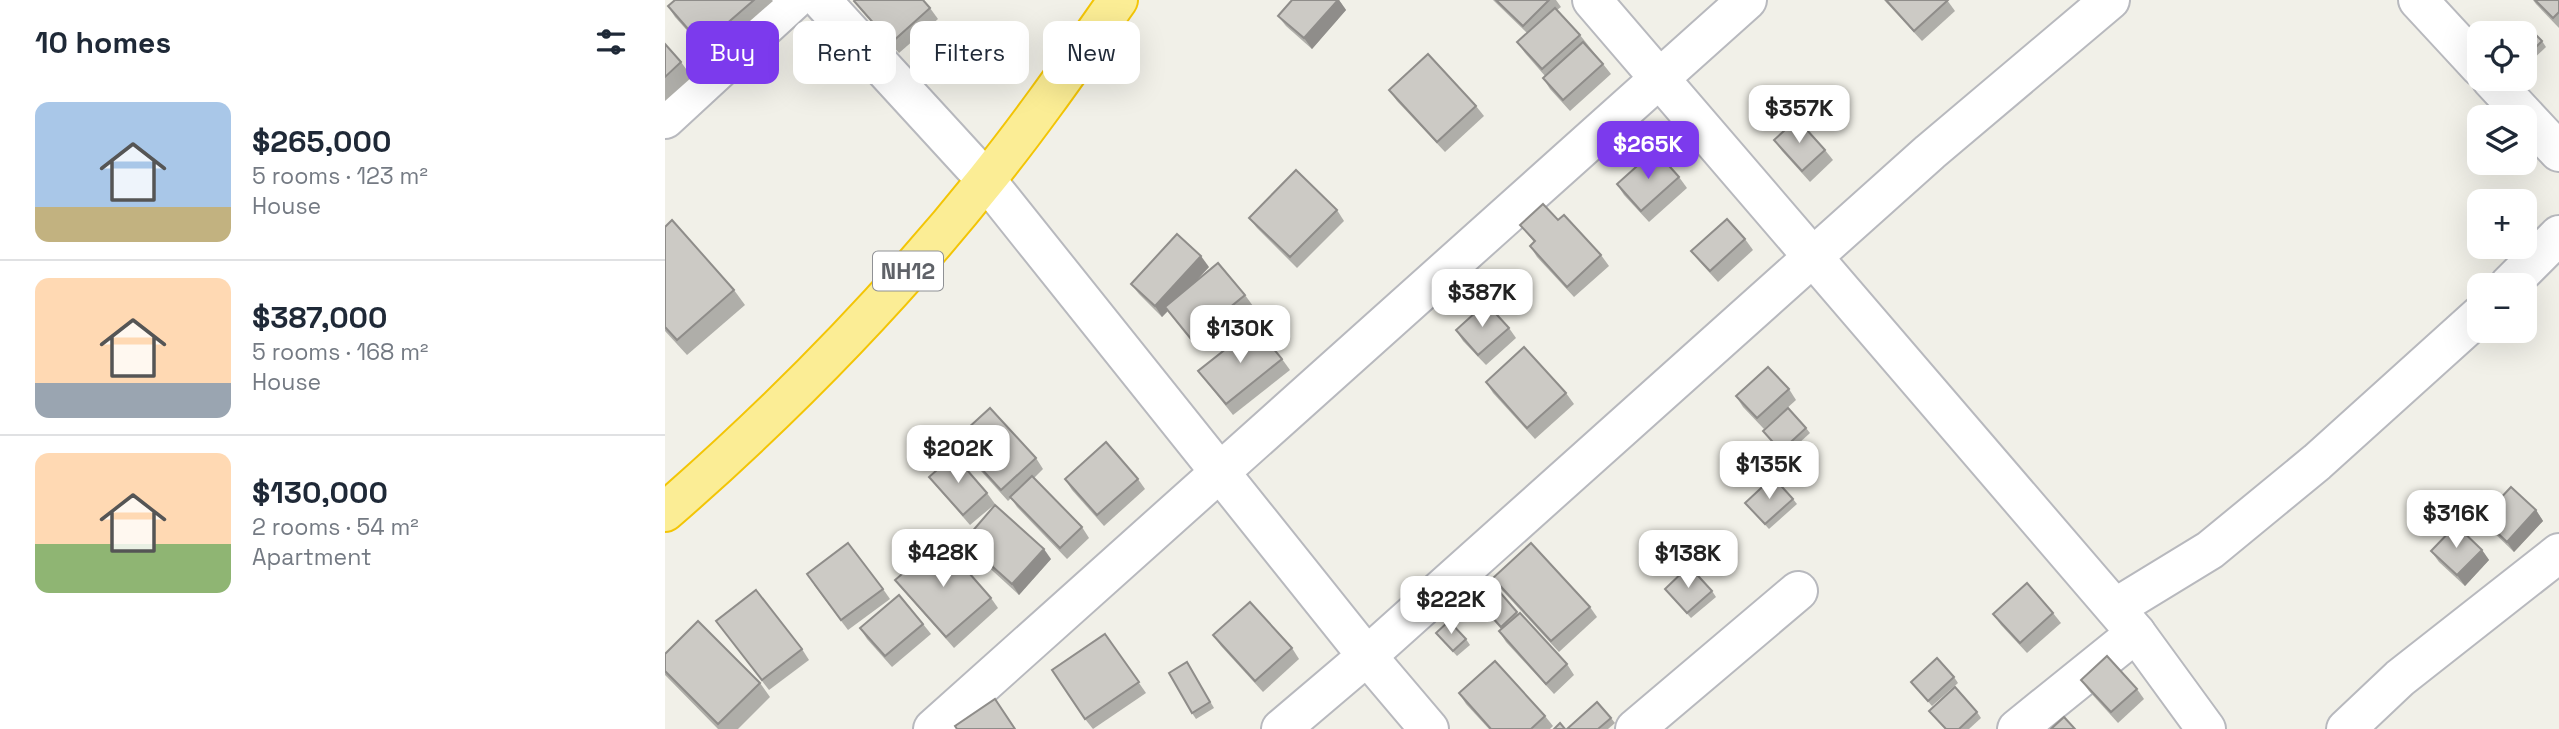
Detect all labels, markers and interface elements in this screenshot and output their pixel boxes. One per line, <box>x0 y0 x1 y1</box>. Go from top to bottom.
chip: Buy <box>686 21 779 84</box>
chip: Rent <box>793 21 896 84</box>
chip: Filters <box>910 21 1029 84</box>
chip: New <box>1043 21 1140 84</box>
map controls <box>2467 21 2537 343</box>
button: locate <box>2467 21 2537 91</box>
text: 10 homes <box>35 23 171 62</box>
icon: filters <box>592 23 630 61</box>
pin: $357K <box>1750 86 1848 145</box>
text: $357K <box>1765 93 1833 123</box>
button: layers <box>2467 105 2537 175</box>
text: $265,000 <box>252 122 391 161</box>
pin: $265K <box>1599 122 1697 181</box>
text: $265K <box>1613 129 1683 159</box>
icon: home <box>91 130 175 214</box>
text: 5 rooms · 123 m² <box>252 161 428 191</box>
button: + <box>2467 189 2537 259</box>
text: House <box>252 191 321 221</box>
road number: NH12 <box>873 252 943 290</box>
pin: $387K <box>1433 270 1531 329</box>
button: − <box>2467 273 2537 343</box>
text: $387K <box>1448 277 1516 307</box>
text: $387,000 <box>252 298 387 337</box>
icon: home <box>91 306 175 390</box>
pin: $130K <box>1191 306 1289 365</box>
text: $130K <box>1206 313 1274 343</box>
text: 5 rooms · 168 m² <box>252 337 429 367</box>
text: House <box>252 367 321 397</box>
pin: $202K <box>909 426 1007 485</box>
text: $202K <box>923 433 993 463</box>
pin: $135K <box>1720 442 1818 501</box>
text: $135K <box>1736 449 1802 479</box>
text: $130,000 <box>252 473 388 512</box>
icon: home <box>91 481 175 565</box>
pin: $316K <box>2407 490 2505 550</box>
text: $316K <box>2423 498 2489 528</box>
text: 2 rooms · 54 m² <box>252 512 419 542</box>
pin: $428K <box>894 530 992 589</box>
pin: $138K <box>1639 530 1737 590</box>
text: $428K <box>908 537 978 567</box>
text: $138K <box>1655 538 1721 568</box>
text: Apartment <box>252 542 372 572</box>
pin: $222K <box>1402 576 1500 636</box>
text: $222K <box>1416 584 1486 614</box>

